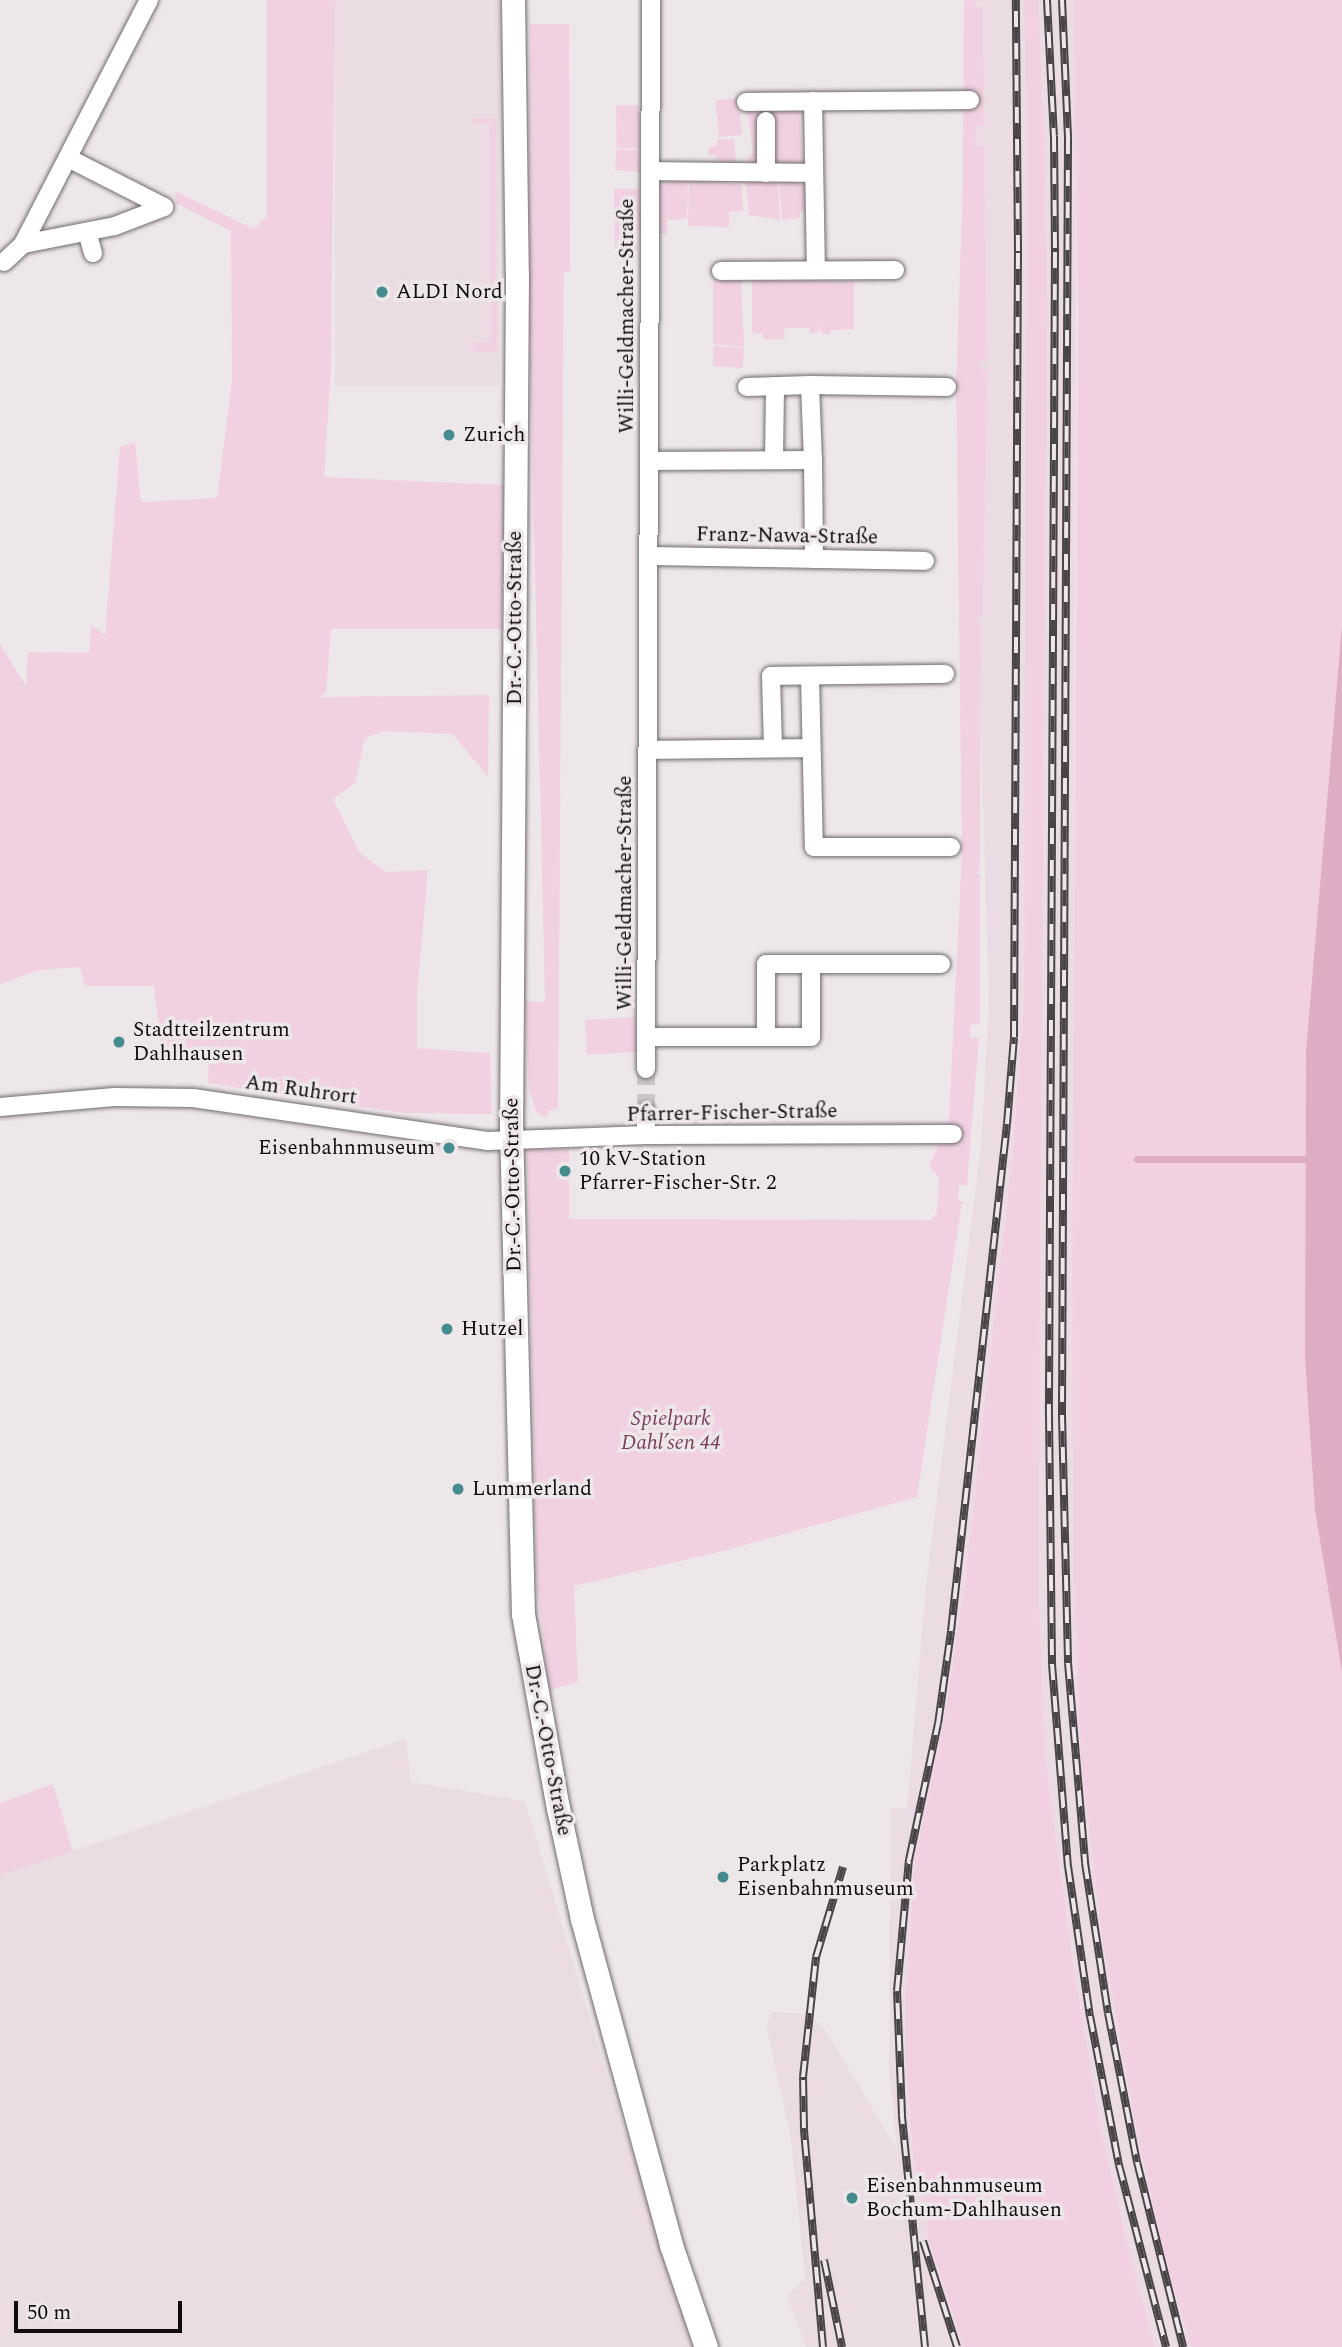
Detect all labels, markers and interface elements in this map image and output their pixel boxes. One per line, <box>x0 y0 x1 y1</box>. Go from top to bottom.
street label: Willi-Geldmacher-Straße <box>614 198 640 434</box>
place label: ALDI Nord <box>396 279 503 305</box>
marker: ALDI Nord <box>374 284 390 300</box>
place label: Zurich <box>463 422 526 448</box>
marker: Zurich <box>441 427 457 443</box>
street label: Franz-Nawa-Straße <box>696 522 878 550</box>
street label: Dr.-C.-Otto-Straße <box>502 531 528 705</box>
street label: Willi-Geldmacher-Straße <box>612 775 638 1011</box>
place label: Stadtteilzentrum Dahlhausen <box>133 1017 290 1067</box>
marker: Stadtteilzentrum Dahlhausen <box>111 1034 127 1050</box>
street label: Am Ruhrort <box>244 1070 358 1110</box>
street label: Dr.-C.-Otto-Straße <box>499 1098 527 1272</box>
street label: Pfarrer-Fischer-Straße <box>626 1099 838 1127</box>
place label: Eisenbahnmuseum <box>258 1135 435 1161</box>
marker: Eisenbahnmuseum <box>441 1140 457 1156</box>
place label: 10 kV-Station Pfarrer-Fischer-Str. 2 <box>579 1146 777 1196</box>
marker: 10 kV-Station Pfarrer-Fischer-Str. 2 <box>557 1163 573 1179</box>
place label: Hutzel <box>461 1316 523 1342</box>
marker: Hutzel <box>439 1321 455 1337</box>
park label: Spielpark Dahl’sen 44 <box>621 1406 721 1456</box>
place label: Lummerland <box>472 1476 592 1502</box>
marker: Lummerland <box>450 1481 466 1497</box>
street label: Dr.-C.-Otto-Straße <box>519 1662 577 1838</box>
place label: Parkplatz Eisenbahnmuseum <box>737 1852 914 1902</box>
marker: Parkplatz Eisenbahnmuseum <box>715 1869 731 1885</box>
place label: Eisenbahnmuseum Bochum-Dahlhausen <box>866 2173 1062 2223</box>
marker: Eisenbahnmuseum Bochum-Dahlhausen <box>844 2190 860 2206</box>
scale bar <box>18 2288 186 2332</box>
text: 50 m <box>27 2297 71 2329</box>

